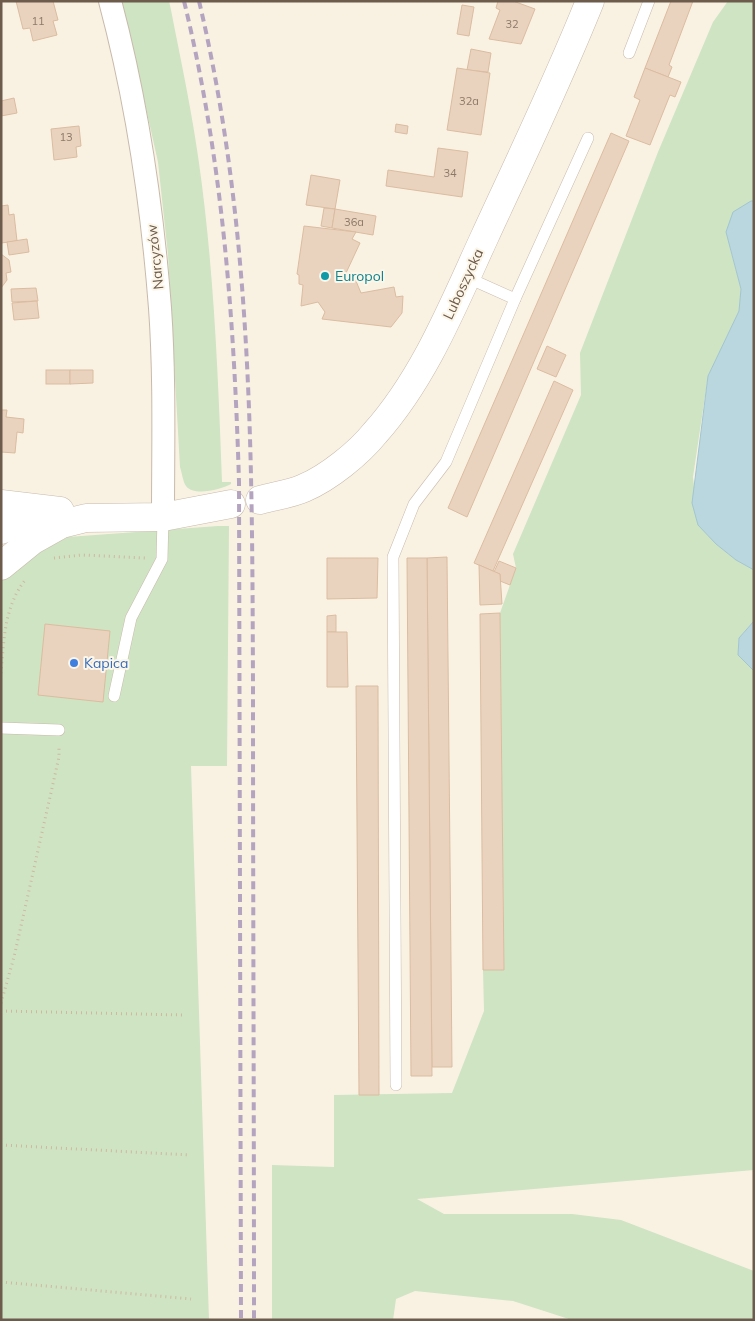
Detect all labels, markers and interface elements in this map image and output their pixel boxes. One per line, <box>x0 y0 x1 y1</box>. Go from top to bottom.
house number: 11 <box>31 14 45 28</box>
house number: 32 <box>505 17 519 31</box>
house number: 32a <box>459 94 479 108</box>
house number: 13 <box>59 130 73 144</box>
house number: 34 <box>443 166 457 180</box>
house number: 36a <box>344 215 364 229</box>
street label: Narcyzów <box>143 224 167 290</box>
street label: Luboszycka <box>439 246 487 322</box>
place label: Europol <box>335 267 384 285</box>
marker: Europol <box>319 270 331 282</box>
place label: Kapica <box>84 654 128 672</box>
marker: Kapica <box>68 657 80 669</box>

